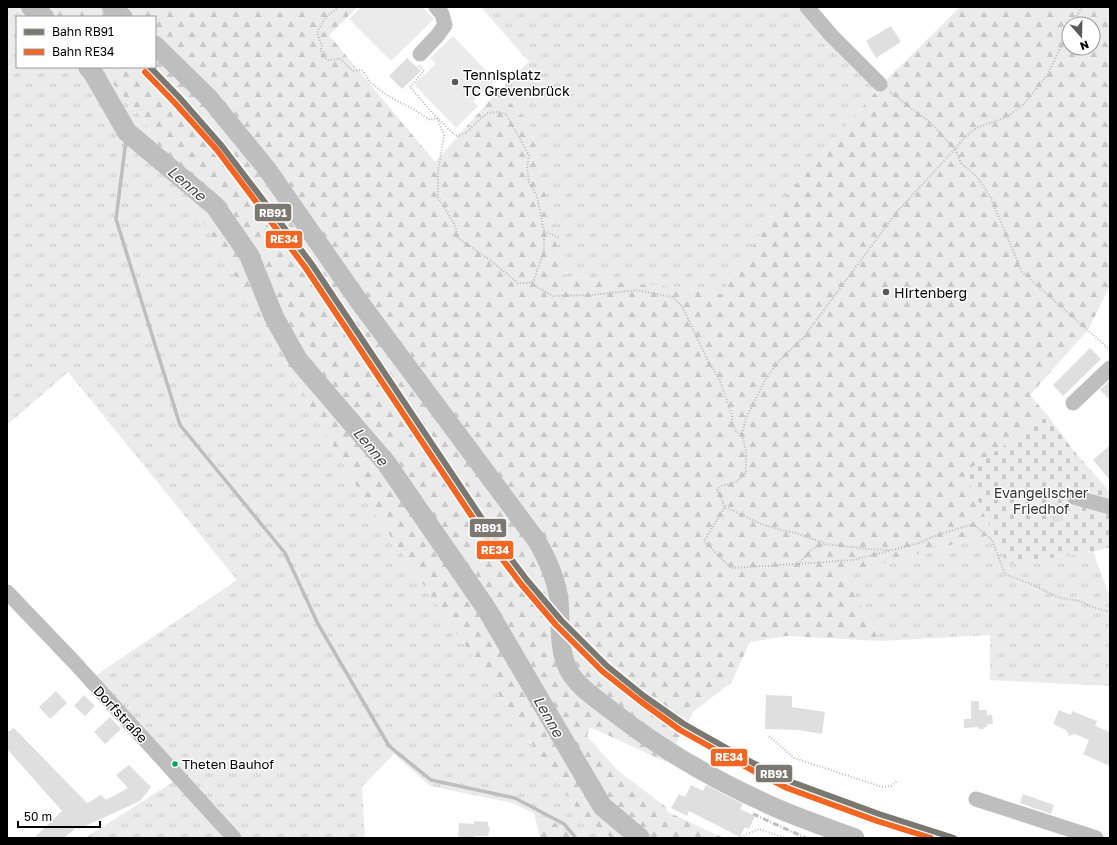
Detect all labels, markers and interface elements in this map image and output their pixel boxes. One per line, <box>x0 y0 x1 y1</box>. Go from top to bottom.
legend <box>16 16 156 68</box>
north arrow <box>1061 16 1101 56</box>
text: Bahn RB91 <box>52 24 114 39</box>
text: N <box>1078 38 1091 53</box>
text: Bahn RE34 <box>52 44 114 59</box>
place label: Tennisplatz TC Grevenbrück <box>463 66 570 99</box>
marker: Tennisplatz TC Grevenbrück <box>450 77 460 87</box>
water label: Lenne <box>164 162 211 205</box>
line badge: RB91 <box>254 203 292 222</box>
text: RB91 <box>259 206 287 219</box>
line badge: RE34 <box>265 230 303 249</box>
text: RE34 <box>270 232 298 245</box>
place label: Hirtenberg <box>894 284 967 301</box>
marker: Hirtenberg <box>881 287 891 297</box>
water label: Lenne <box>350 423 393 470</box>
park label: Evangelischer Friedhof <box>994 484 1089 517</box>
line badge: RB91 <box>469 518 507 538</box>
text: RB91 <box>474 521 502 534</box>
line badge: RE34 <box>476 540 514 560</box>
text: RE34 <box>481 543 509 556</box>
street label: Dorfstraße <box>90 682 152 746</box>
water label: Lenne <box>530 692 569 741</box>
line badge: RE34 <box>710 748 748 767</box>
text: RE34 <box>715 750 743 763</box>
place label: Theten Bauhof <box>182 756 274 772</box>
marker: Theten Bauhof <box>170 759 180 769</box>
line badge: RB91 <box>755 764 793 783</box>
text: RB91 <box>760 767 788 780</box>
scale bar <box>18 803 100 829</box>
text: 50 m <box>24 809 52 824</box>

